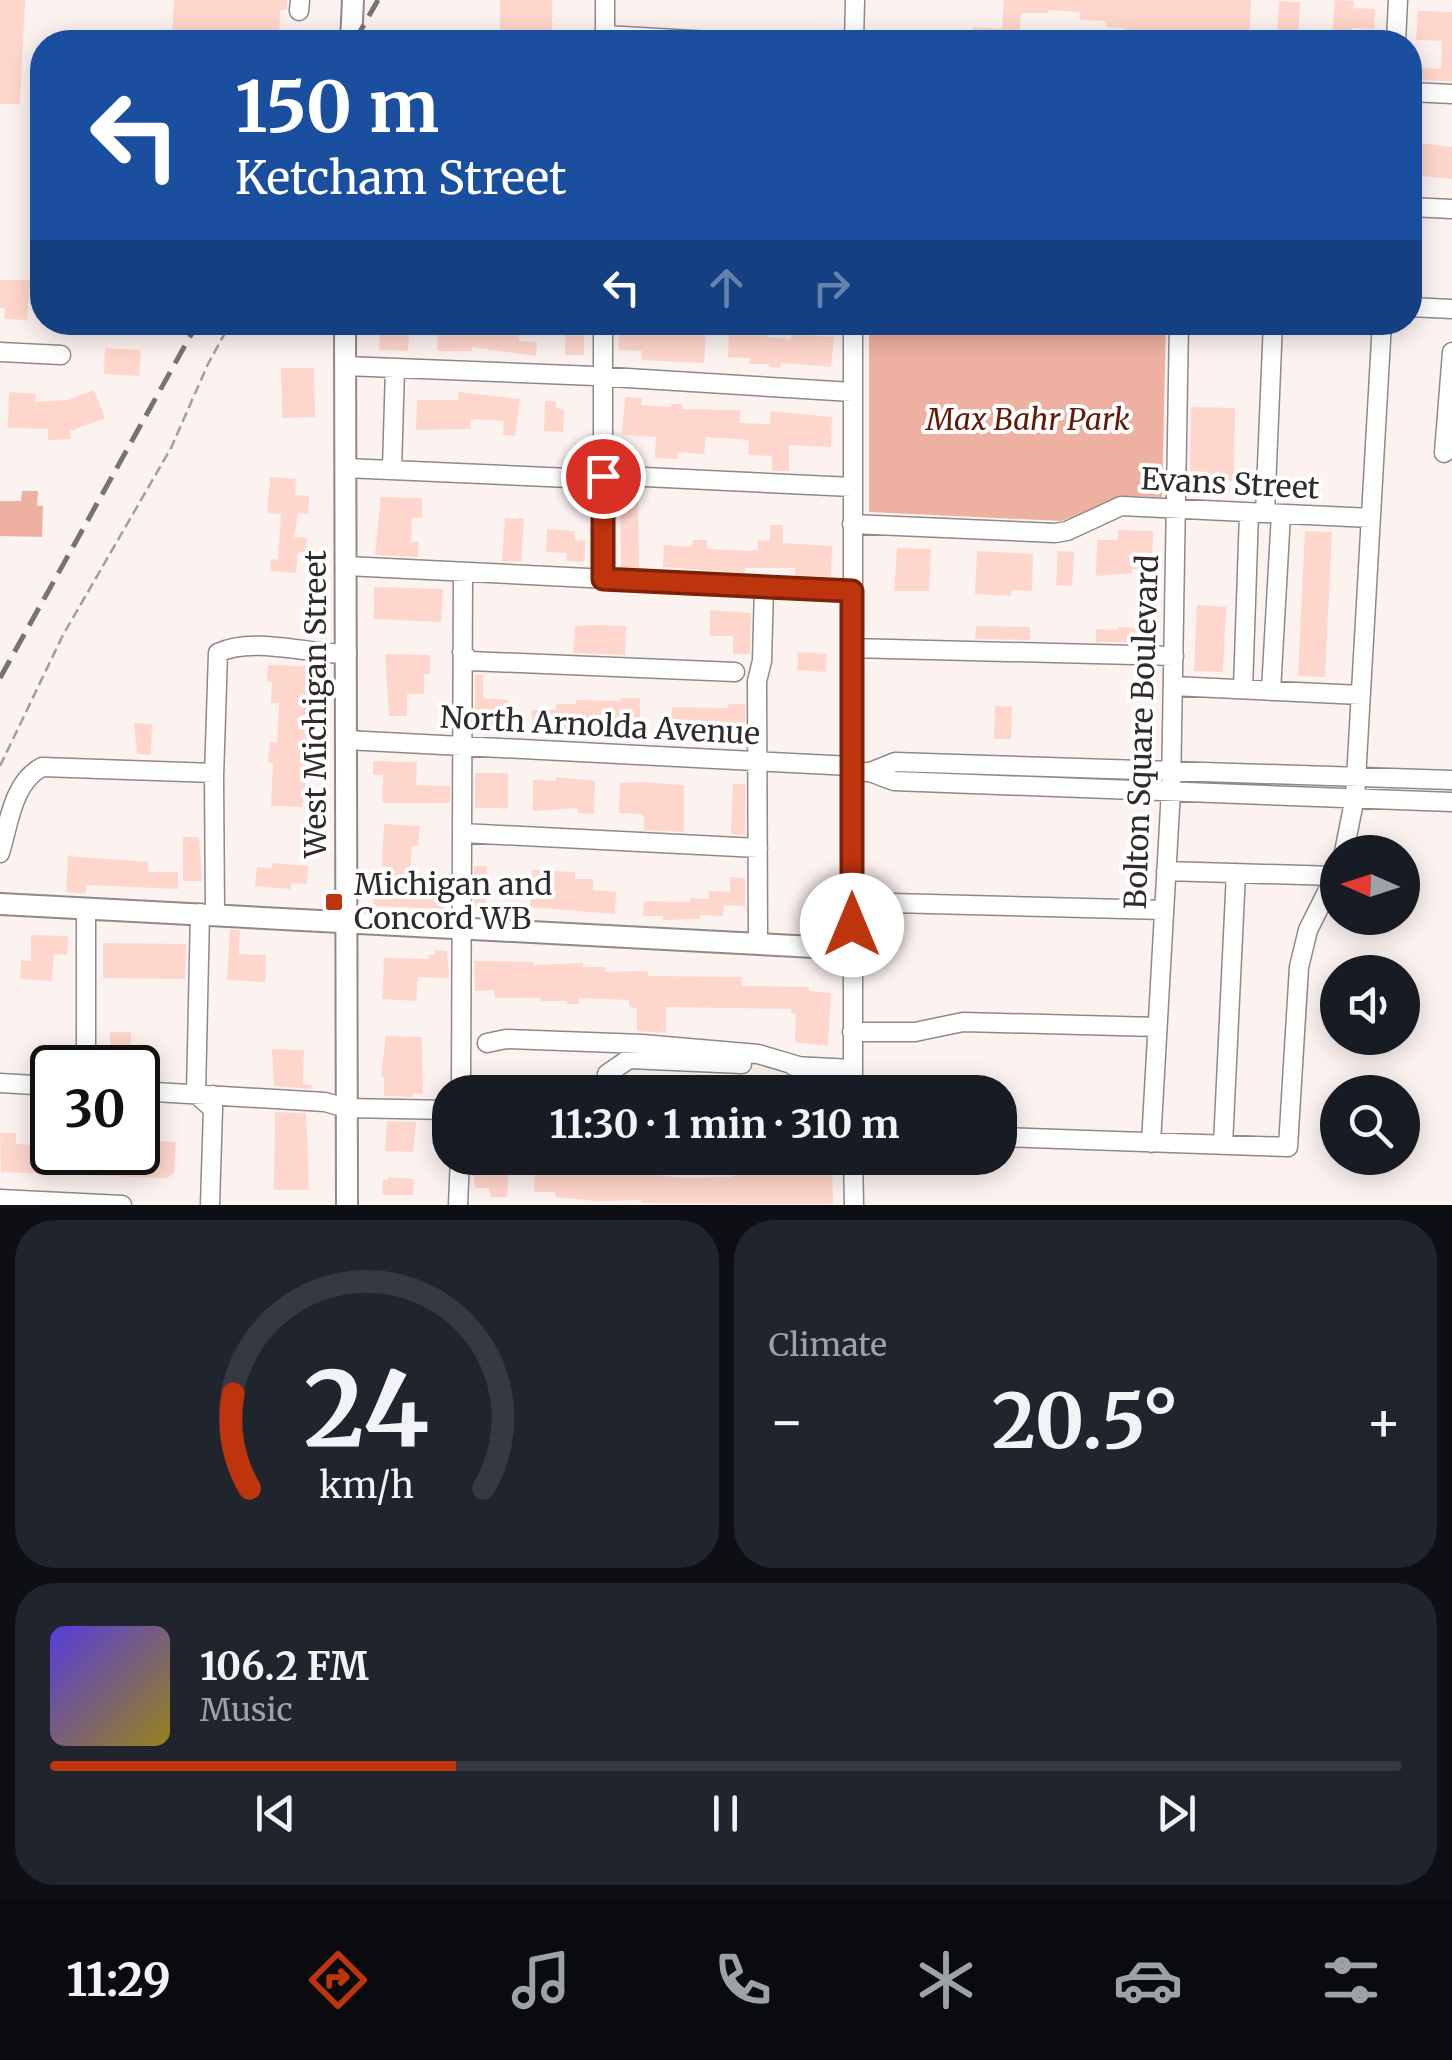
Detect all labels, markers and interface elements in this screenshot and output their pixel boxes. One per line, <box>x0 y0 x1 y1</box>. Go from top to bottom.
text: 150 m <box>235 63 439 151</box>
icon: left <box>70 70 200 200</box>
text: Ketcham Street <box>235 150 567 206</box>
icon: left <box>594 260 649 315</box>
icon: ahead <box>699 260 754 315</box>
icon: right <box>804 260 859 315</box>
park label: Max Bahr Park <box>924 400 1131 438</box>
pin <box>561 434 646 519</box>
icon: arrive <box>576 449 631 504</box>
street label: Evans Street <box>1140 459 1321 507</box>
street label: West Michigan Street <box>296 550 334 859</box>
street label: Bolton Square Boulevard <box>1116 554 1166 910</box>
street label: North Arnolda Avenue <box>439 698 761 752</box>
north arrow <box>1320 835 1420 935</box>
map controls <box>1320 835 1420 1175</box>
place label: Michigan and Concord WB <box>354 865 552 937</box>
position arrow <box>800 873 904 977</box>
marker: Michigan and Concord WB <box>323 891 345 913</box>
button: sound <box>1320 955 1420 1055</box>
speed limit sign: 30 <box>30 1045 160 1175</box>
button: search <box>1320 1075 1420 1175</box>
text: 11:30 · 1 min · 310 m <box>549 1101 900 1148</box>
text: Climate <box>769 1325 887 1365</box>
text: 24 <box>304 1344 429 1474</box>
text: 20.5° <box>992 1374 1179 1468</box>
text: − <box>769 1387 805 1456</box>
text: + <box>1365 1387 1402 1456</box>
text: km/h <box>319 1463 414 1508</box>
text: 106.2 FM <box>200 1643 369 1690</box>
text: Music <box>200 1690 293 1730</box>
icon: previous <box>248 1786 303 1841</box>
icon: pause <box>698 1786 753 1841</box>
icon: next <box>1149 1786 1204 1841</box>
icon: directions <box>303 1945 373 2015</box>
icon: music <box>506 1945 576 2015</box>
icon: phone <box>708 1945 778 2015</box>
icon: climate <box>911 1945 981 2015</box>
icon: car <box>1113 1945 1183 2015</box>
icon: filters <box>1316 1945 1386 2015</box>
text: 11:29 <box>66 1952 171 2008</box>

